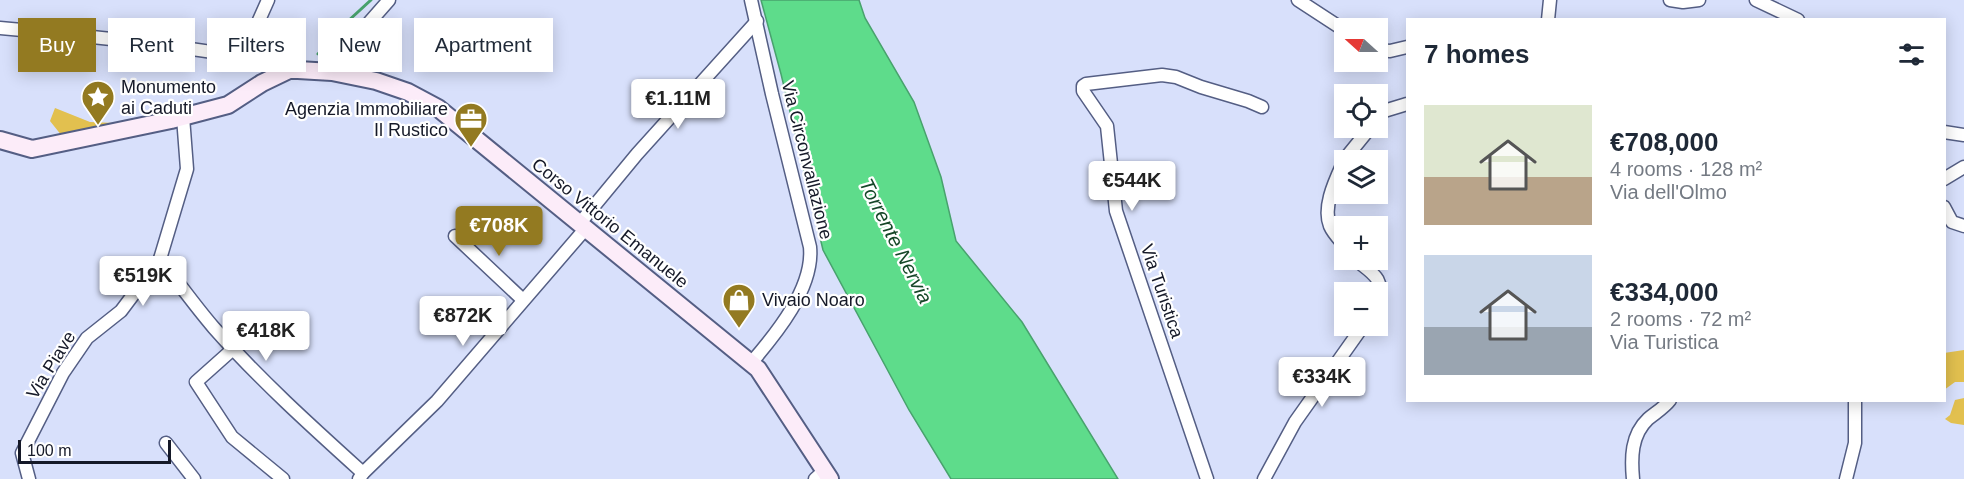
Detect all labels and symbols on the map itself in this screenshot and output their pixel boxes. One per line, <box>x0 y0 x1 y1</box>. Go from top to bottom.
north arrow <box>1334 18 1388 72</box>
place label: Monumento ai Caduti <box>121 77 216 118</box>
place icon: Monumento ai Caduti <box>80 79 116 126</box>
pin: €1.11M <box>629 79 727 130</box>
street label: Via Circonvallazione <box>778 79 836 241</box>
place label: Agenzia Immobiliare Il Rustico <box>285 99 448 140</box>
office icon: Agenzia Immobiliare Il Rustico <box>453 101 489 148</box>
street label: Corso Vittorio Emanuele <box>528 154 692 292</box>
pin: €544K <box>1090 161 1174 212</box>
water label: Torrente Nervia <box>855 175 937 307</box>
pin: €708K <box>457 206 541 257</box>
street label: Via Turistica <box>1137 242 1188 341</box>
pin: €519K <box>101 256 185 307</box>
shop icon: Vivaio Noaro <box>721 282 757 329</box>
place label: Vivaio Noaro <box>762 290 865 310</box>
pin: €872K <box>421 296 505 347</box>
pin: €418K <box>224 311 308 362</box>
street label: Via Piave <box>22 328 80 402</box>
pin: €334K <box>1280 357 1364 408</box>
scale bar <box>18 437 171 464</box>

